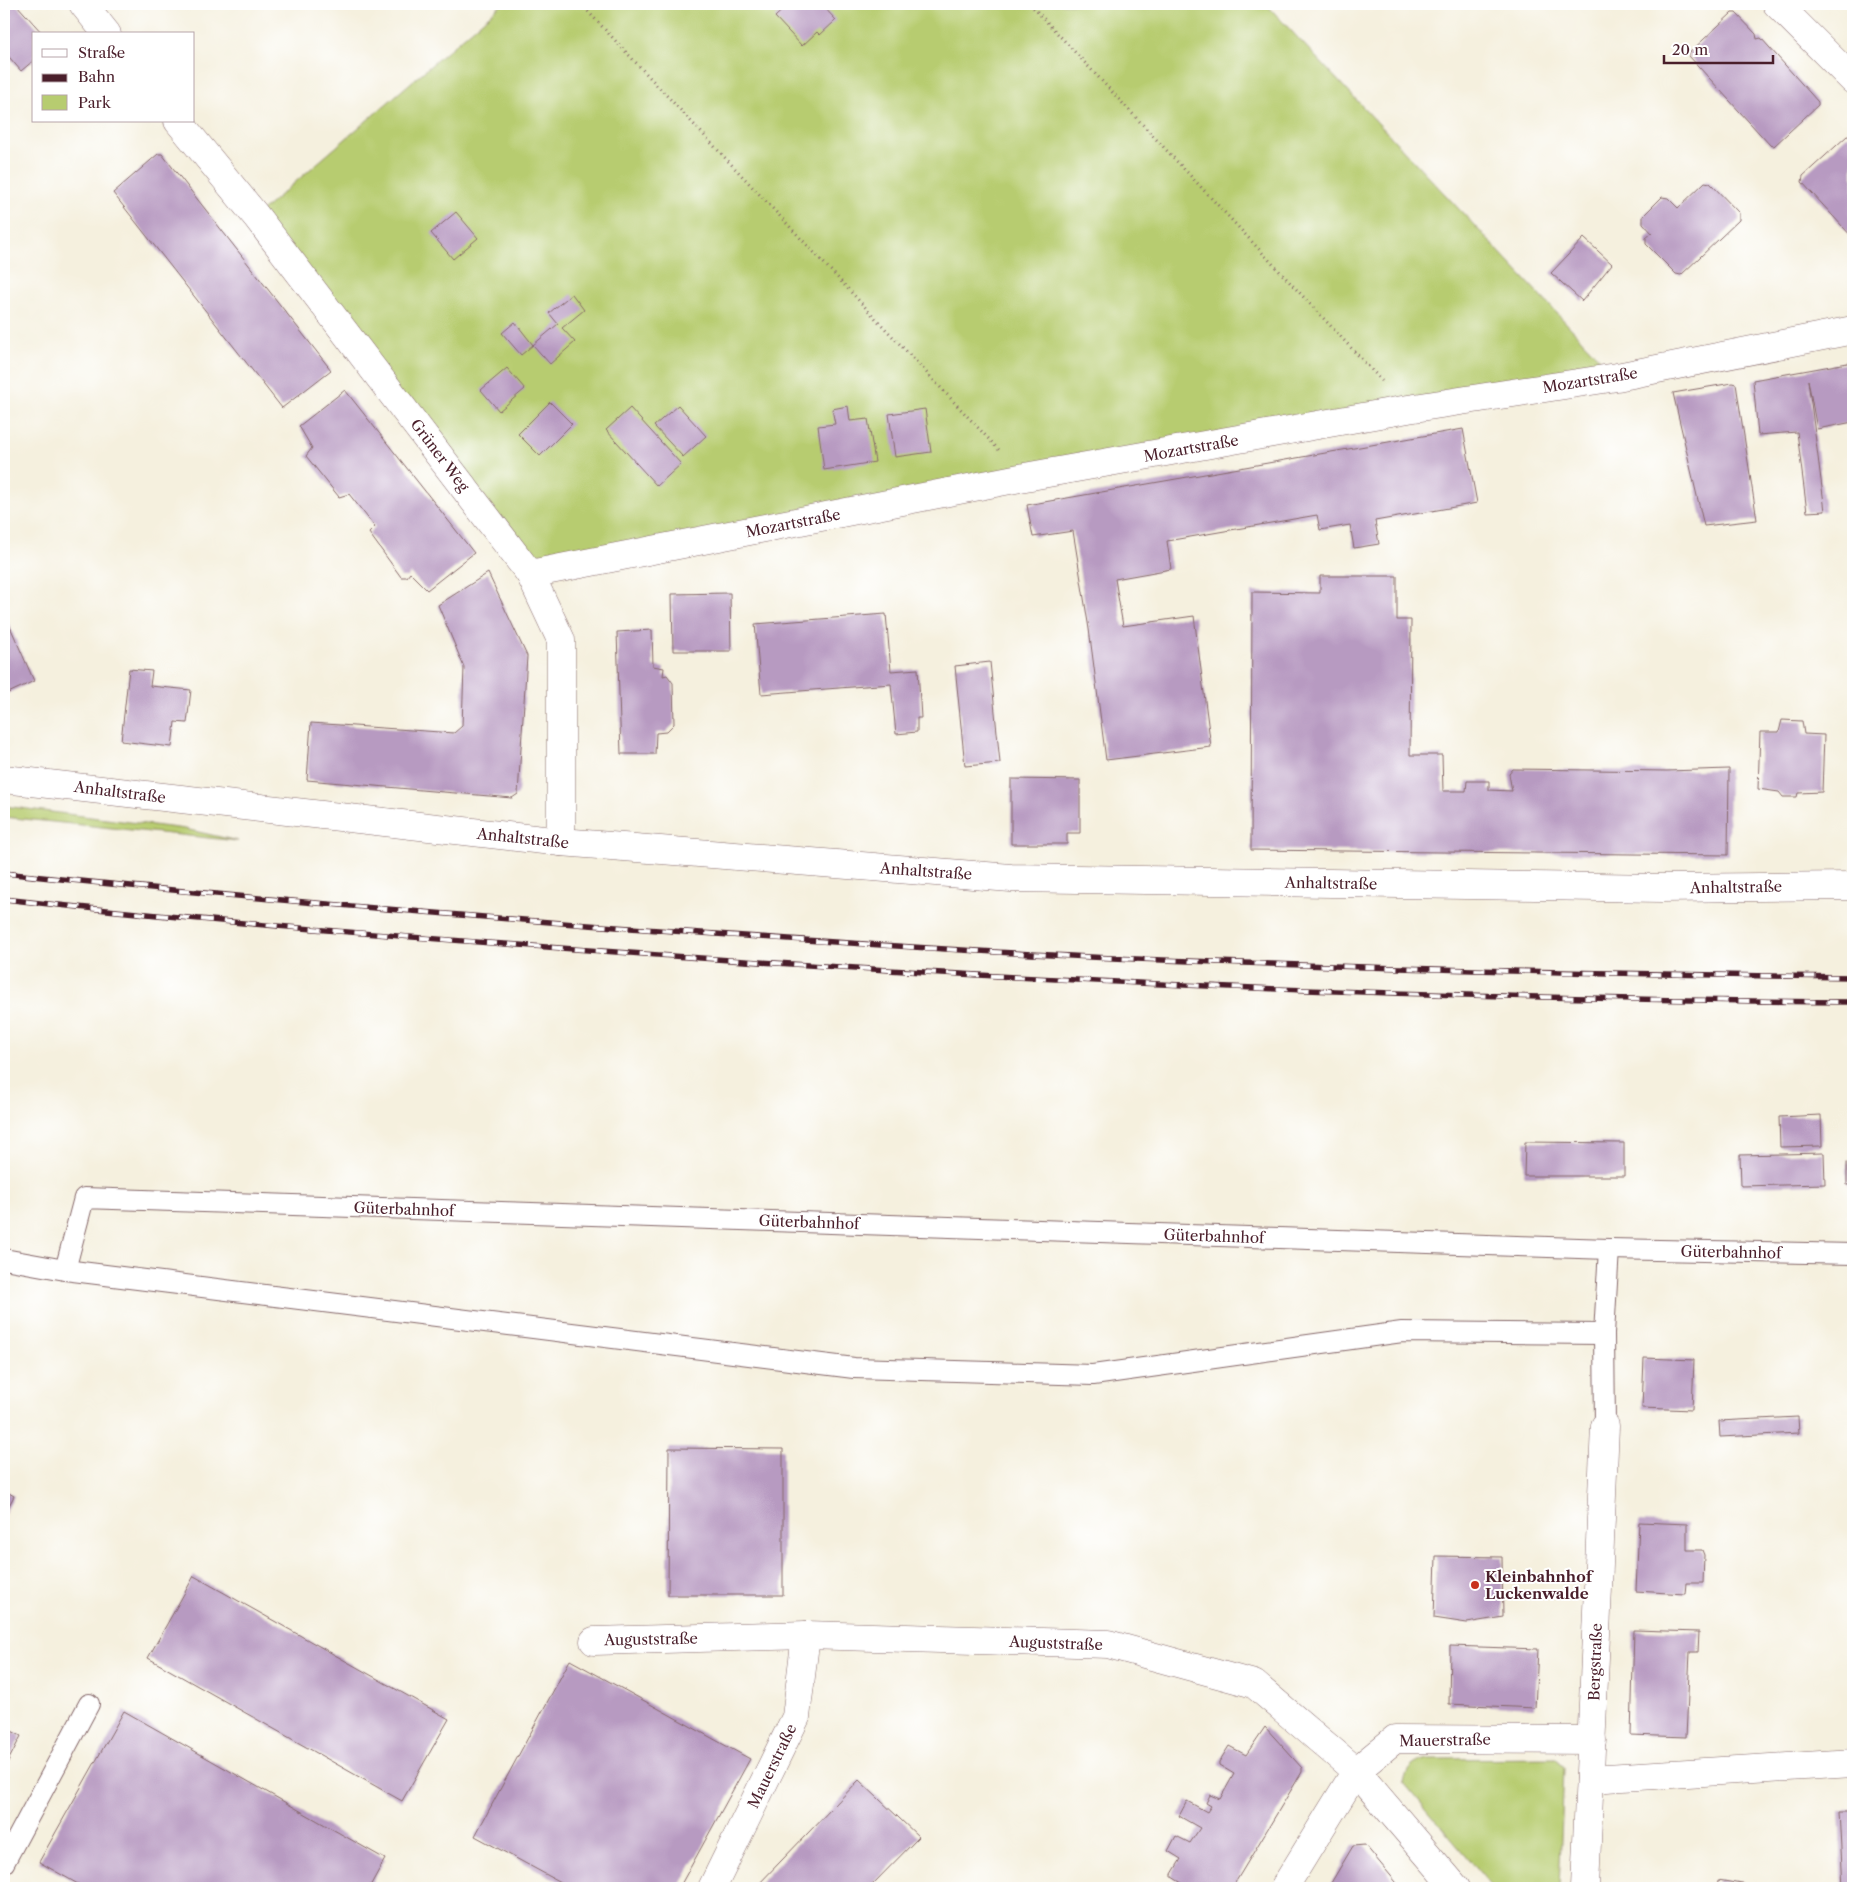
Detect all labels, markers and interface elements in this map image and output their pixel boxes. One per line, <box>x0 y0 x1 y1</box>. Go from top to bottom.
legend <box>32 32 195 122</box>
scale bar <box>1664 32 1773 64</box>
text: 20 m <box>1672 40 1708 59</box>
text: Straße <box>78 43 125 62</box>
text: Bahn <box>78 67 116 86</box>
text: Park <box>78 93 112 112</box>
street label: Mozartstraße <box>1541 363 1639 397</box>
street label: Grüner Weg <box>407 415 474 495</box>
street label: Mozartstraße <box>1142 430 1240 466</box>
street label: Mozartstraße <box>744 505 842 541</box>
street label: Anhaltstraße <box>72 777 167 807</box>
street label: Anhaltstraße <box>475 824 570 852</box>
street label: Anhaltstraße <box>878 858 973 884</box>
street label: Anhaltstraße <box>1284 873 1377 893</box>
street label: Anhaltstraße <box>1689 877 1782 897</box>
street label: Güterbahnhof <box>353 1198 456 1220</box>
street label: Güterbahnhof <box>758 1211 861 1233</box>
street label: Güterbahnhof <box>1163 1225 1266 1247</box>
street label: Güterbahnhof <box>1680 1242 1783 1262</box>
place label: Kleinbahnhof Luckenwalde <box>1485 1567 1595 1603</box>
marker: Kleinbahnhof Luckenwalde <box>1469 1579 1481 1591</box>
street label: Bergstraße <box>1584 1623 1606 1701</box>
street label: Auguststraße <box>603 1629 698 1649</box>
street label: Auguststraße <box>1008 1632 1103 1654</box>
street label: Mauerstraße <box>743 1721 801 1811</box>
street label: Mauerstraße <box>1399 1730 1491 1750</box>

